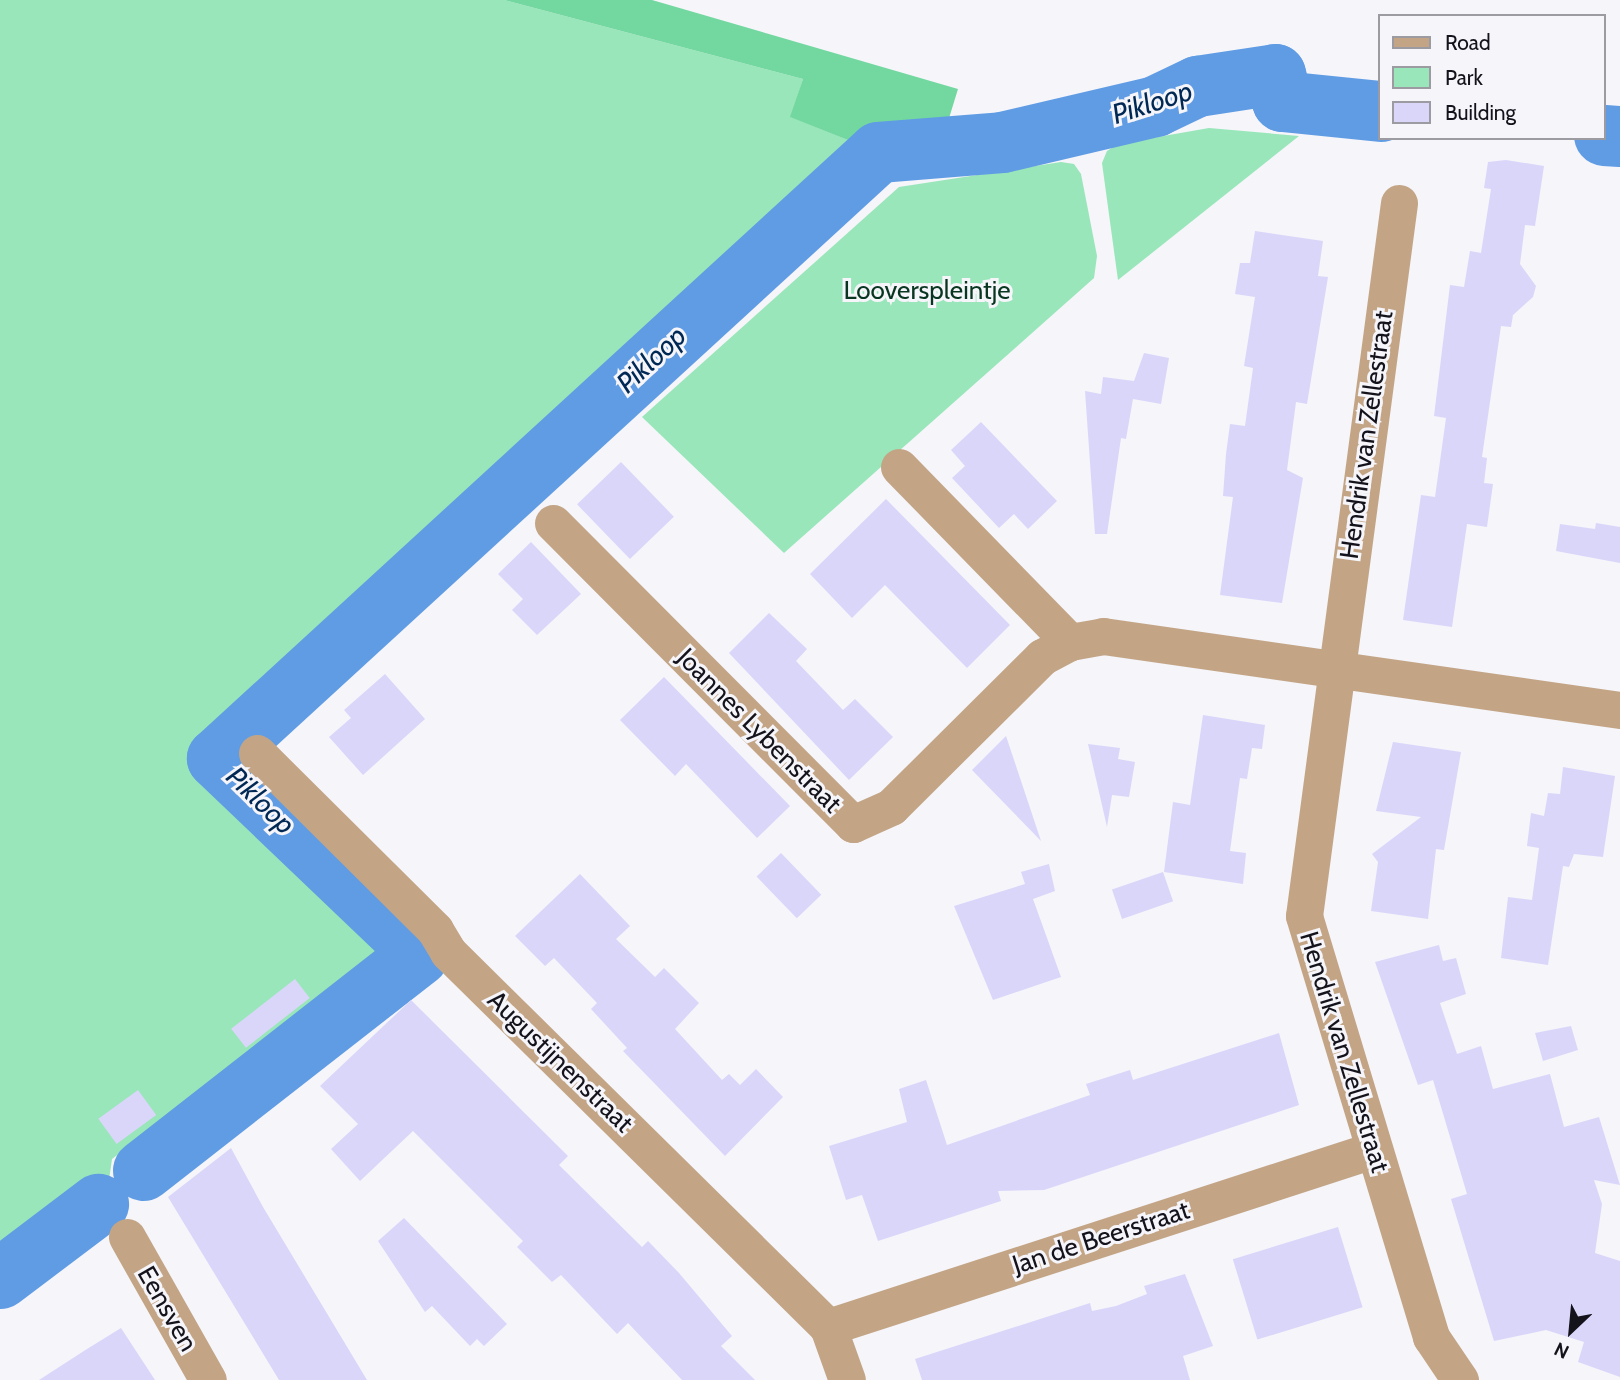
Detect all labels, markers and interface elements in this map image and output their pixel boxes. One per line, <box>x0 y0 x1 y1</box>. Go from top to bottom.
legend <box>1378 14 1606 140</box>
text: Road <box>1445 30 1491 55</box>
text: Park <box>1445 65 1483 90</box>
water label: Pikloop <box>1107 73 1197 131</box>
text: Building <box>1445 100 1516 125</box>
park label: Looverspleintje <box>843 275 1011 307</box>
street label: Hendrik van Zellestraat <box>1334 309 1400 561</box>
water label: Pikloop <box>609 319 693 399</box>
street label: Joannes Lybenstraat <box>670 642 848 820</box>
water label: Pikloop <box>220 759 302 841</box>
street label: Hendrik van Zellestraat <box>1292 928 1396 1176</box>
street label: Augustijnenstraat <box>481 985 639 1139</box>
street label: Jan de Beerstraat <box>1009 1195 1193 1281</box>
street label: Eensven <box>130 1261 204 1357</box>
north arrow <box>1536 1296 1606 1366</box>
text: N <box>1550 1337 1573 1364</box>

